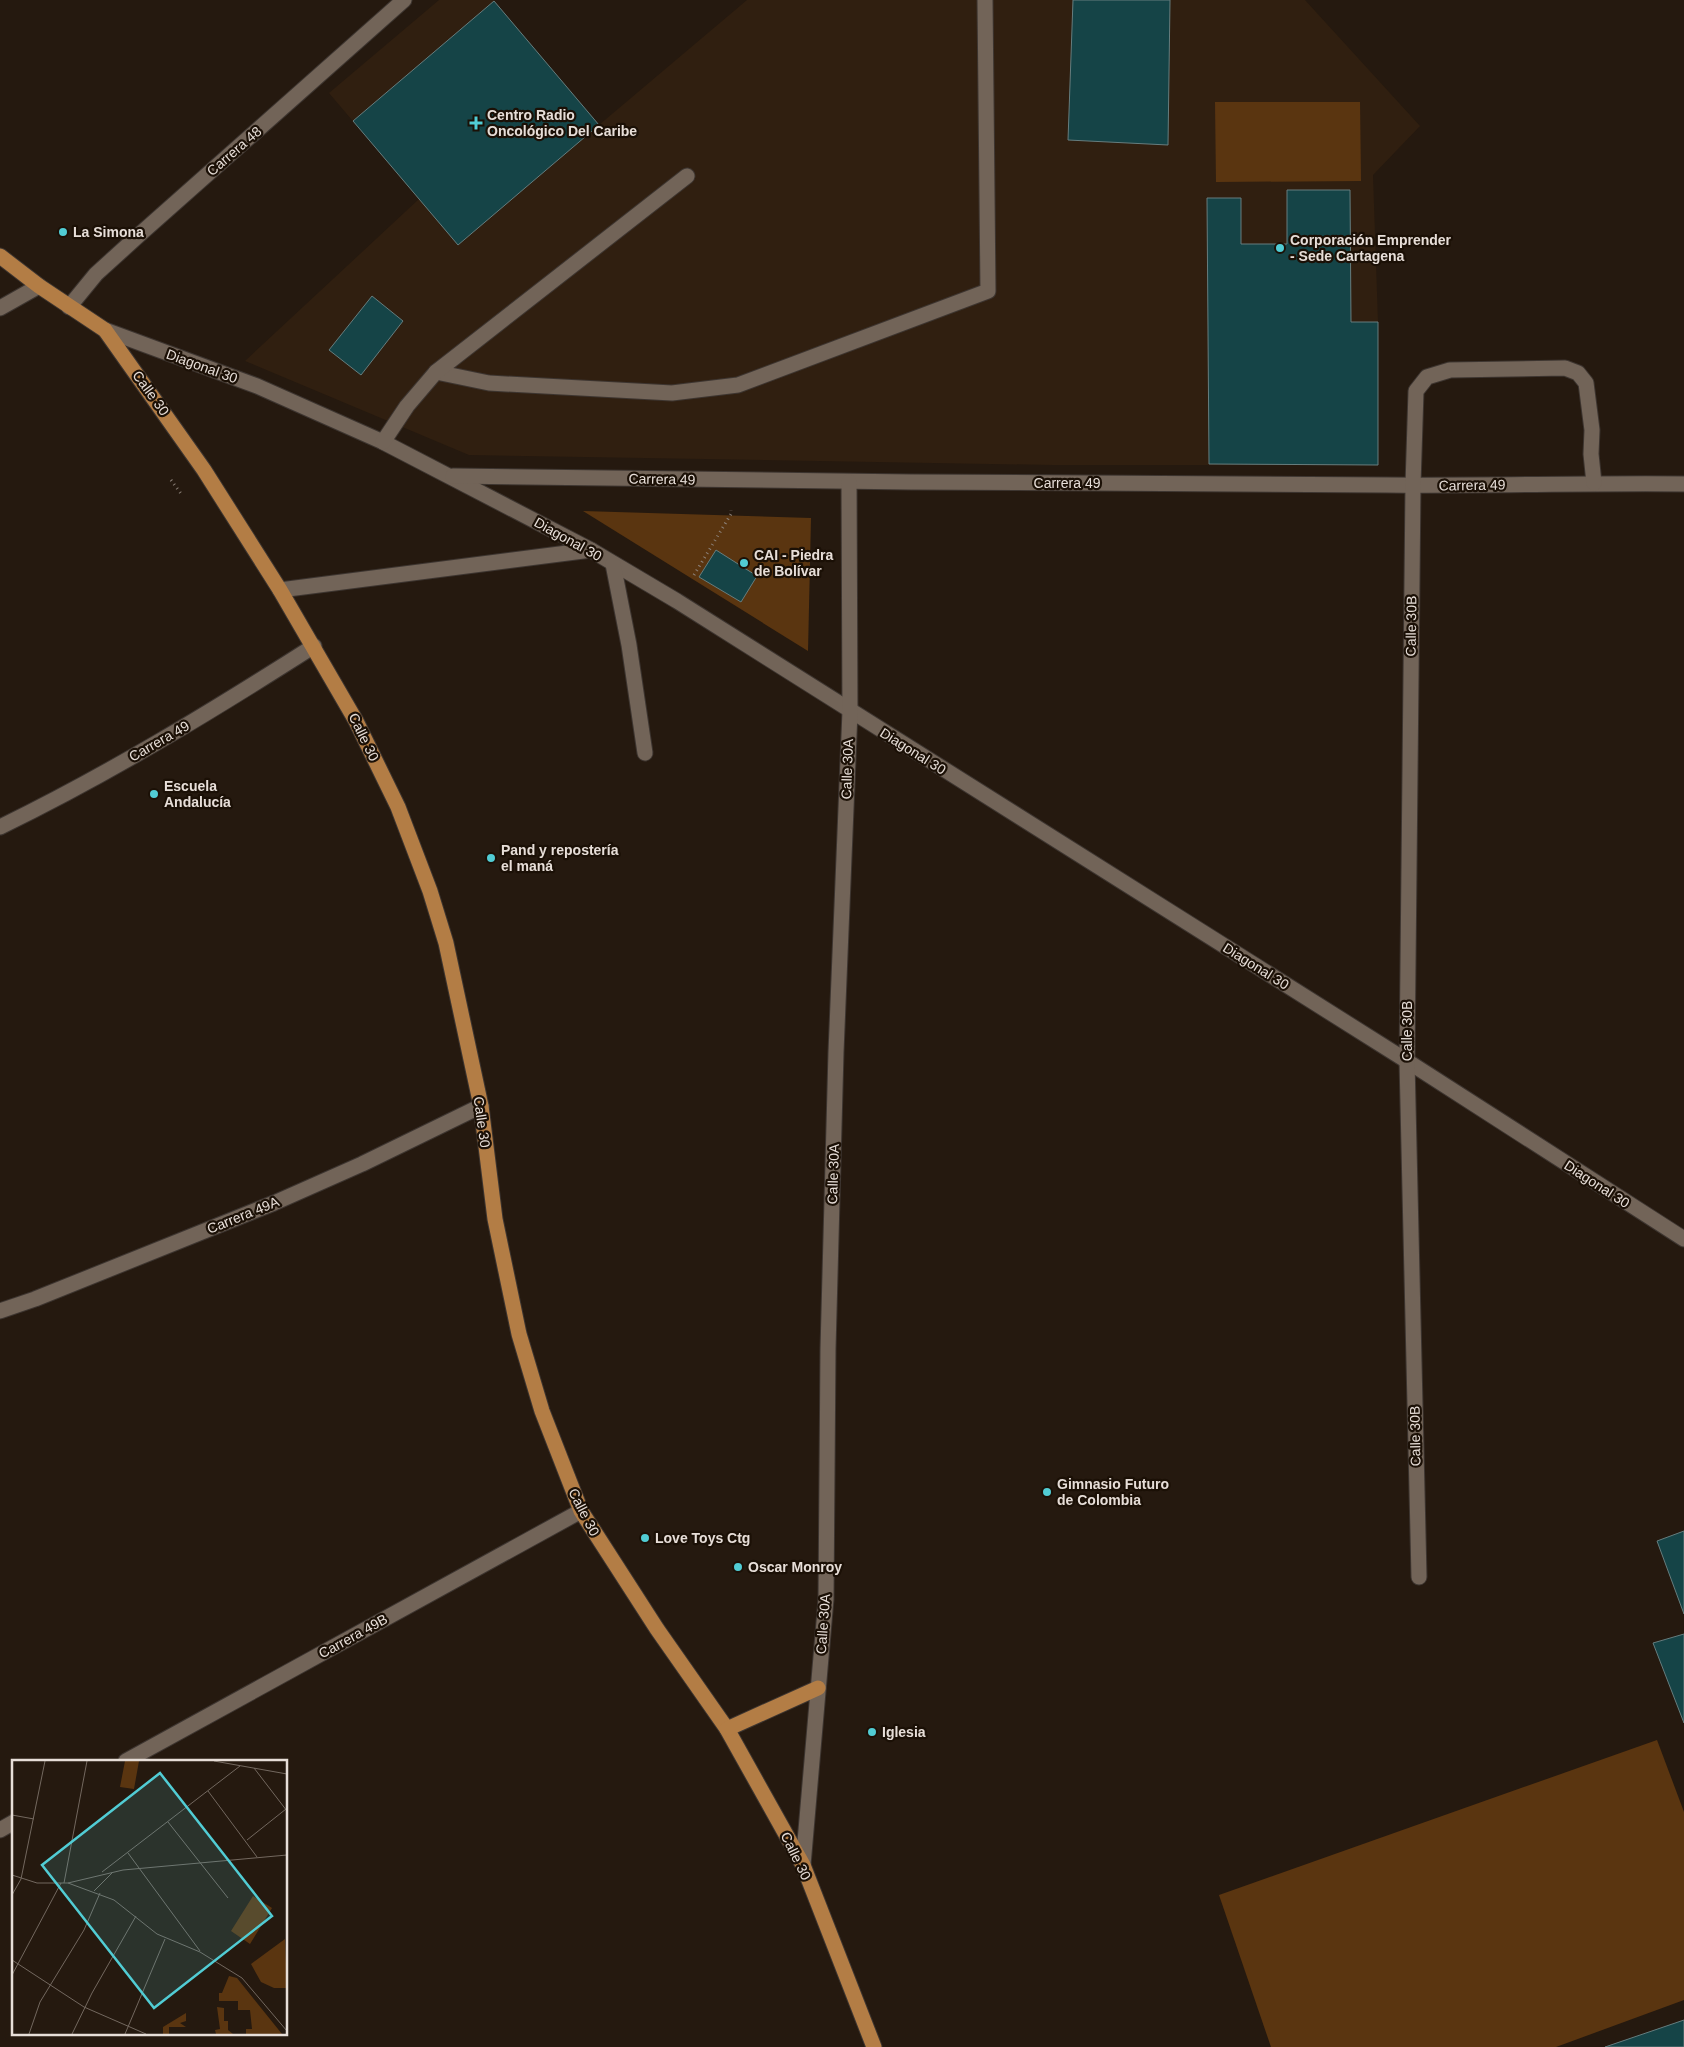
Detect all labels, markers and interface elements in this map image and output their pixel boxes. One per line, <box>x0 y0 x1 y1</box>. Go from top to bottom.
place label: Centro Radio Oncológico Del Caribe <box>487 107 637 139</box>
marker: Centro Radio Oncológico Del Caribe <box>469 116 483 130</box>
street label: Carrera 48 <box>203 123 265 179</box>
place label: La Simona <box>73 224 144 240</box>
marker: La Simona <box>57 226 69 238</box>
place label: Corporación Emprender - Sede Cartagena <box>1290 232 1452 264</box>
marker: Corporación Emprender - Sede Cartagena <box>1274 242 1286 254</box>
street label: Diagonal 30 <box>164 346 240 386</box>
street label: Calle 30 <box>129 368 173 419</box>
street label: Carrera 49 <box>628 470 696 488</box>
street label: Carrera 49 <box>1034 475 1101 491</box>
street label: Carrera 49 <box>1438 476 1506 494</box>
street label: Diagonal 30 <box>531 514 605 564</box>
place label: CAI - Piedra de Bolívar <box>754 547 834 579</box>
marker: CAI - Piedra de Bolívar <box>738 557 750 569</box>
street label: Calle 30B <box>1402 596 1420 656</box>
street label: Calle 30 <box>346 710 383 764</box>
street label: Carrera 49 <box>126 717 192 765</box>
street label: Diagonal 30 <box>877 724 949 778</box>
street label: Calle 30A <box>838 738 856 800</box>
place label: Escuela Andalucía <box>164 778 231 810</box>
marker: Escuela Andalucía <box>148 788 160 800</box>
place label: Pand y repostería el maná <box>501 842 619 874</box>
marker: Pand y repostería el maná <box>485 852 497 864</box>
street label: Diagonal 30 <box>1220 939 1292 993</box>
street label: Calle 30B <box>1399 1001 1415 1061</box>
street label: Calle 30 <box>471 1095 494 1149</box>
street label: Calle 30A <box>824 1143 842 1205</box>
street label: Diagonal 30 <box>1561 1157 1633 1211</box>
street label: Carrera 49A <box>205 1193 282 1237</box>
street label: Calle 30B <box>1406 1406 1424 1466</box>
place label: Gimnasio Futuro de Colombia <box>1057 1476 1169 1508</box>
street label: Calle 30 <box>565 1485 603 1539</box>
marker: Gimnasio Futuro de Colombia <box>1041 1486 1053 1498</box>
place label: Love Toys Ctg <box>655 1530 750 1546</box>
marker: Love Toys Ctg <box>639 1532 651 1544</box>
place label: Oscar Monroy <box>748 1559 842 1575</box>
marker: Oscar Monroy <box>732 1561 744 1573</box>
street label: Calle 30A <box>813 1593 833 1655</box>
street label: Carrera 49B <box>316 1611 390 1661</box>
place label: Iglesia <box>882 1724 926 1740</box>
marker: Iglesia <box>866 1726 878 1738</box>
inset map <box>12 1760 288 2034</box>
street label: Calle 30 <box>778 1829 815 1883</box>

